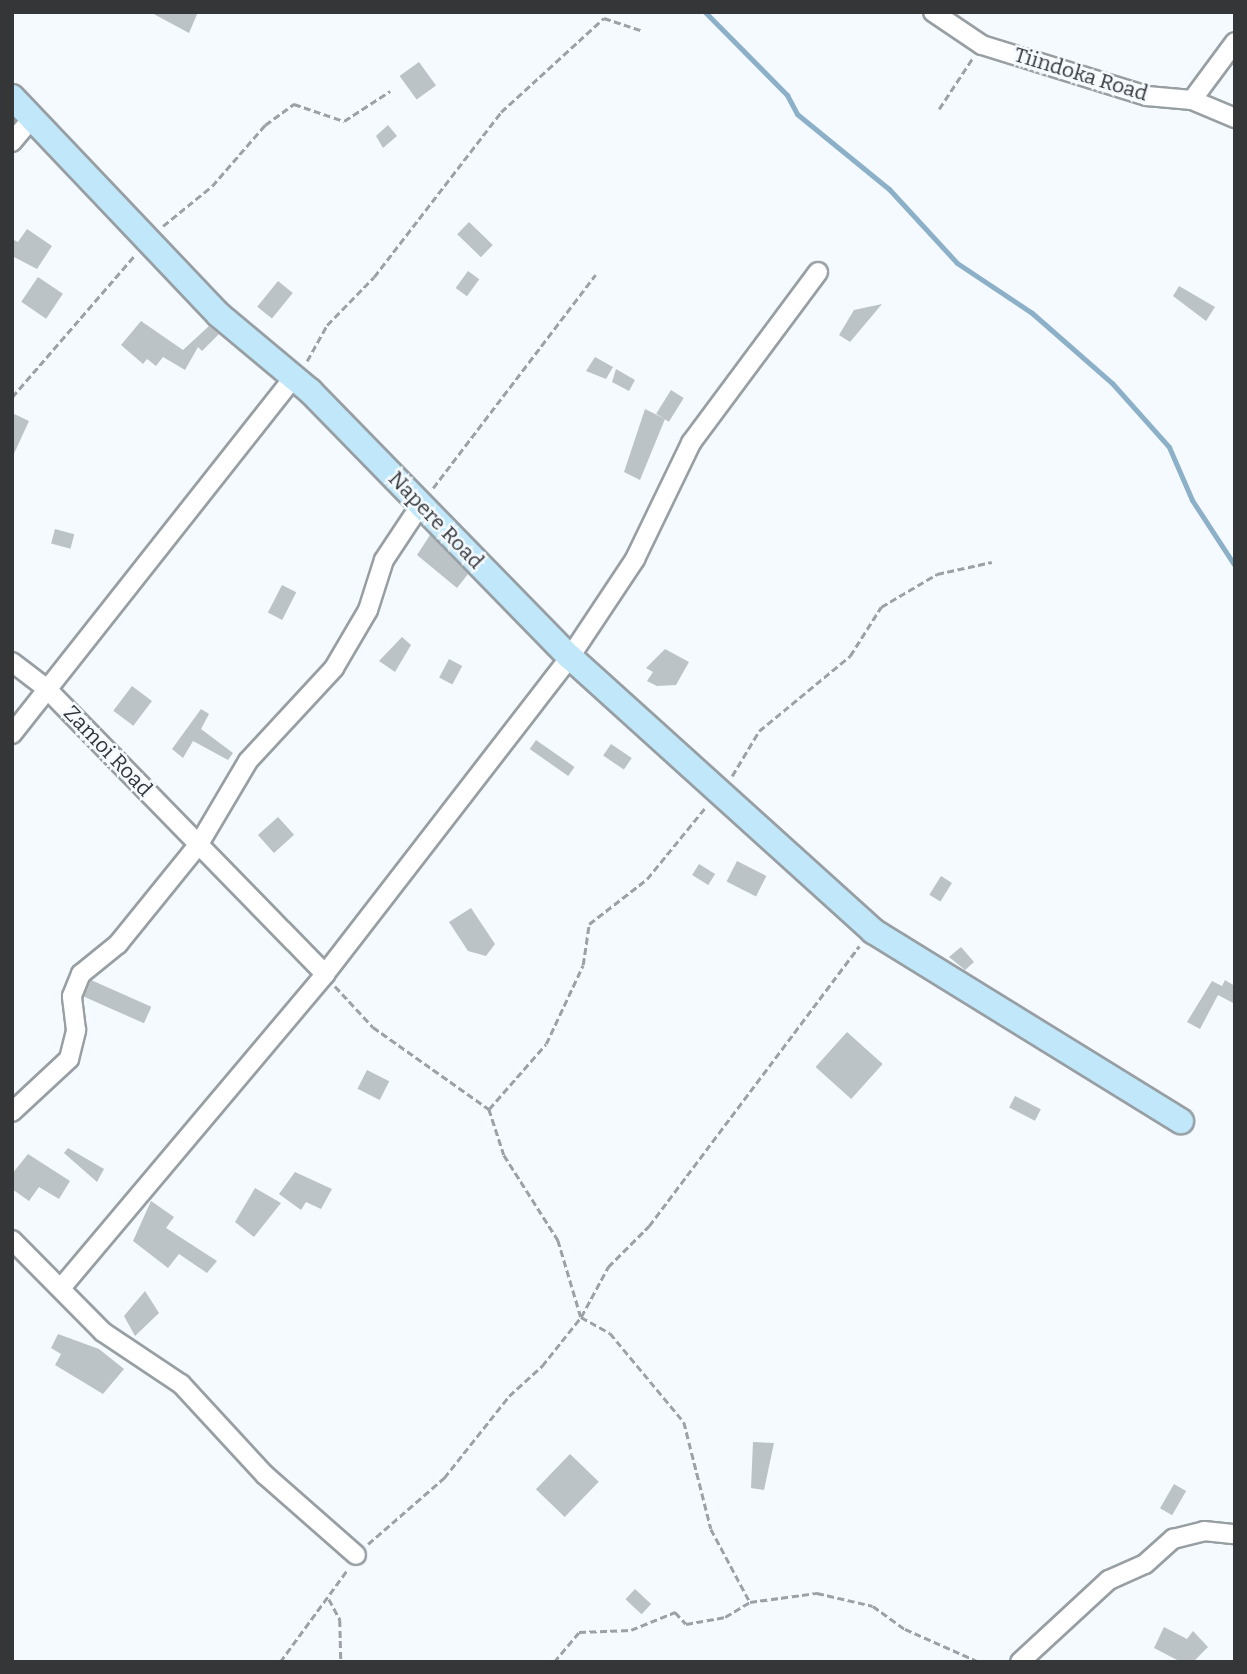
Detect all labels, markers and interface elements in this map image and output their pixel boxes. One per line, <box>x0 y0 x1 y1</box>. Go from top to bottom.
street label: Tiindoka Road <box>1011 42 1151 106</box>
street label: Napere Road <box>383 466 489 574</box>
street label: Zamoi Road <box>59 700 157 802</box>

